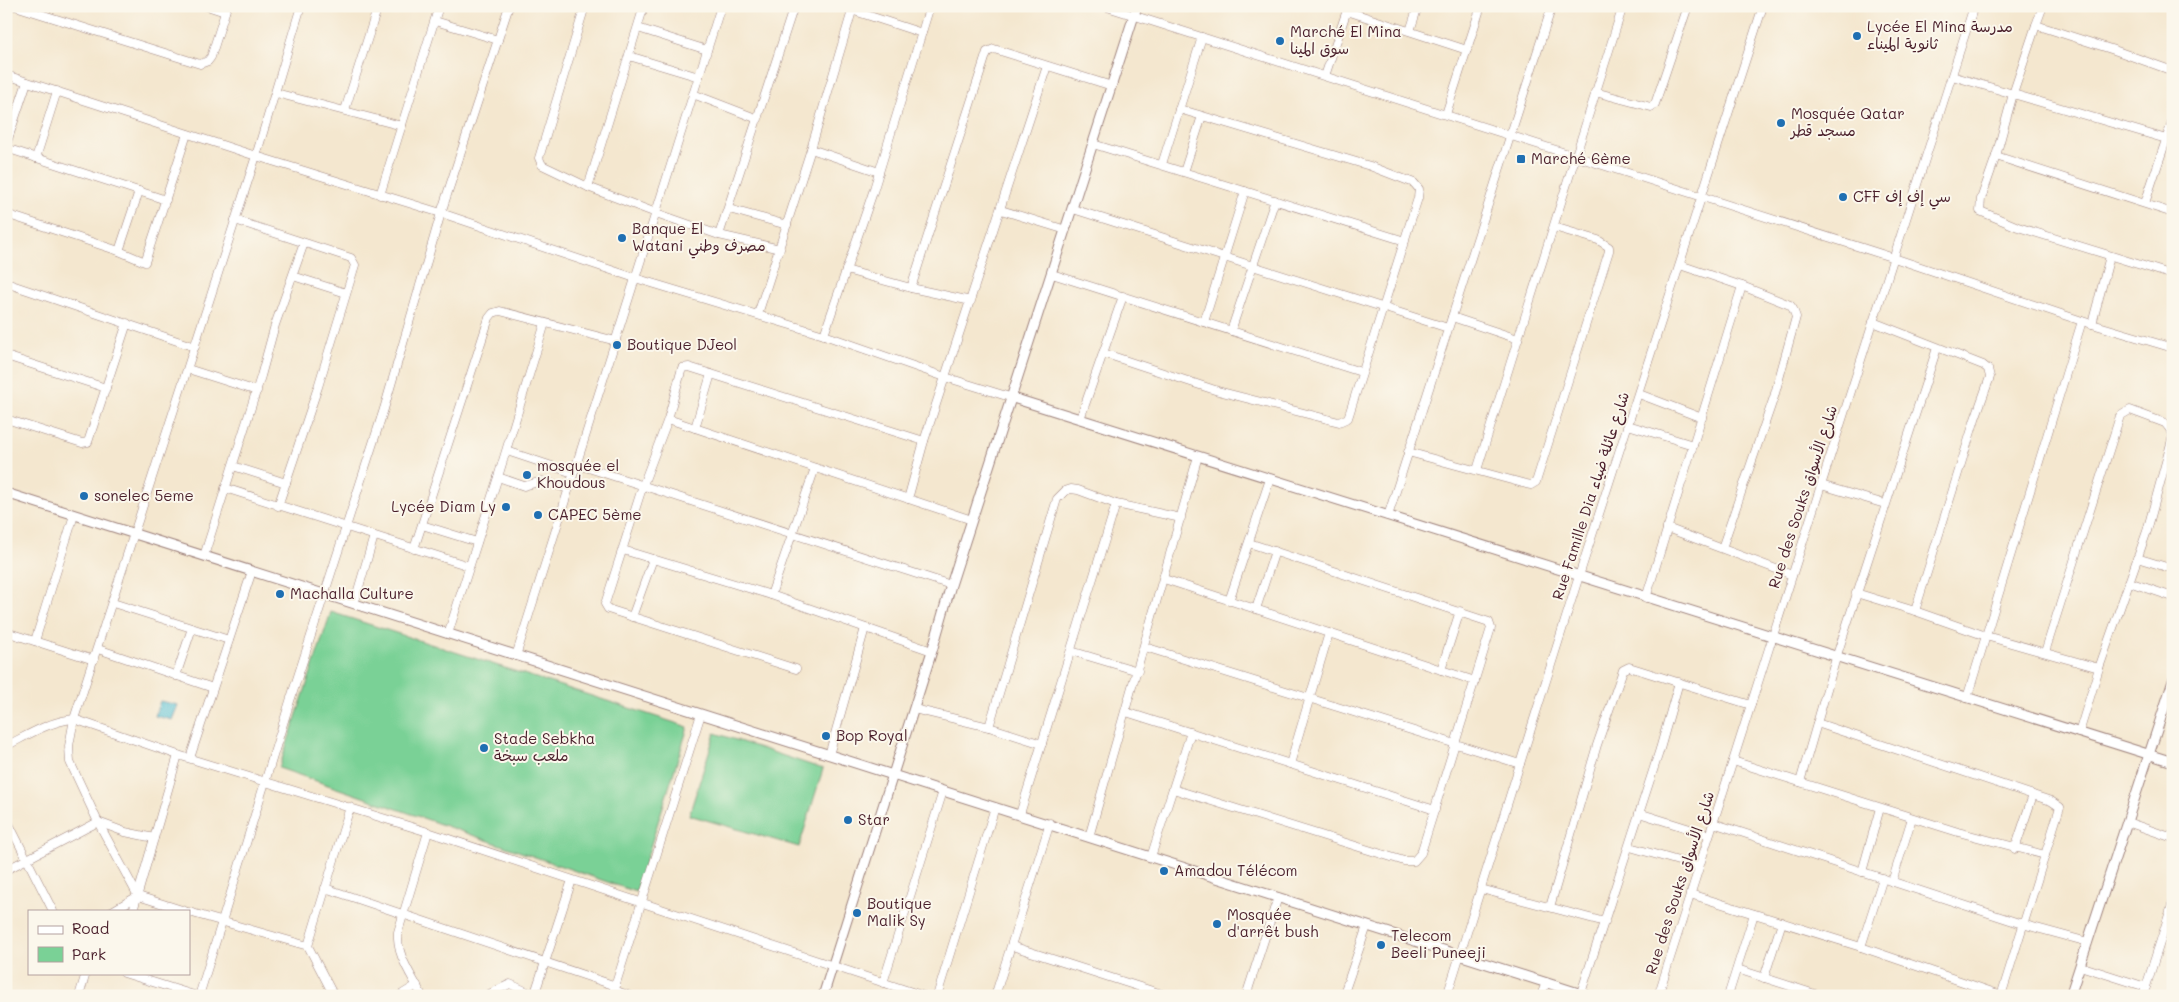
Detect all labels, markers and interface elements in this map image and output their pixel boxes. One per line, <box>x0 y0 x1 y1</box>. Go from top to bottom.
place label: Lycée El Mina مدرسة ثانوية الميناء <box>1867 16 2013 53</box>
place label: Marché El Mina سوق المينا <box>1290 21 1402 58</box>
marker: Lycée El Mina مدرسة ثانوية الميناء <box>1851 30 1863 42</box>
marker: Marché El Mina سوق المينا <box>1274 35 1286 47</box>
place label: Mosquée Qatar مسجد قطر <box>1789 103 1905 140</box>
marker: Mosquée Qatar مسجد قطر <box>1775 117 1787 129</box>
place label: Marché 6ème <box>1531 148 1631 168</box>
marker: Marché 6ème <box>1515 153 1527 165</box>
place label: CFF سي إف إف <box>1853 186 1951 210</box>
marker: CFF سي إف إف <box>1837 191 1849 203</box>
place label: Banque El Watani مصرف وطني <box>632 218 766 259</box>
marker: Banque El Watani مصرف وطني <box>616 232 628 244</box>
place label: Boutique DJeol <box>627 334 737 354</box>
marker: Boutique DJeol <box>611 339 623 351</box>
street label: Rue Famille Dia شارع عائلة ضياء <box>1547 389 1634 603</box>
street label: Rue des Souks شارع الأسواق <box>1763 403 1842 591</box>
place label: mosquée el Khoudous <box>537 455 619 492</box>
marker: mosquée el Khoudous <box>521 469 533 481</box>
place label: sonelec 5eme <box>94 485 194 505</box>
marker: sonelec 5eme <box>78 490 90 502</box>
place label: Lycée Diam Ly <box>391 496 496 516</box>
marker: Lycée Diam Ly <box>500 501 512 513</box>
place label: CAPEC 5ème <box>548 504 642 524</box>
marker: CAPEC 5ème <box>532 509 544 521</box>
place label: Machalla Culture <box>290 583 414 603</box>
marker: Machalla Culture <box>274 588 286 600</box>
place label: Bop Royal <box>836 725 908 745</box>
place label: Stade Sebkha ملعب سبخة <box>494 728 595 765</box>
marker: Bop Royal <box>820 730 832 742</box>
marker: Stade Sebkha ملعب سبخة <box>478 742 490 754</box>
street label: Rue des Souks شارع الأسواق <box>1640 789 1719 977</box>
place label: Star <box>858 809 890 829</box>
marker: Star <box>842 814 854 826</box>
place label: Amadou Télécom <box>1174 860 1297 880</box>
marker: Amadou Télécom <box>1158 865 1170 877</box>
place label: Boutique Malik Sy <box>867 893 932 930</box>
place label: Mosquée d'arrêt bush <box>1227 904 1318 941</box>
marker: Boutique Malik Sy <box>851 907 863 919</box>
legend <box>28 910 190 974</box>
text: Road <box>72 918 109 938</box>
marker: Mosquée d'arrêt bush <box>1211 918 1223 930</box>
place label: Telecom Beeli Puneeji <box>1391 925 1486 962</box>
marker: Telecom Beeli Puneeji <box>1375 939 1387 951</box>
text: Park <box>72 944 106 964</box>

